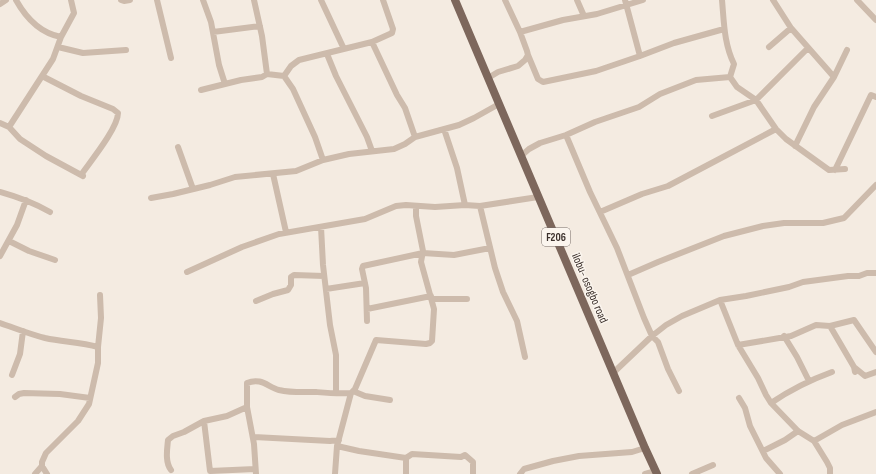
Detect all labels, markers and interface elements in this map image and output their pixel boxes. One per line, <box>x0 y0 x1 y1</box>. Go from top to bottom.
road number: F206 <box>542 228 570 246</box>
street label: ilobu- osogbo road <box>568 251 611 325</box>

